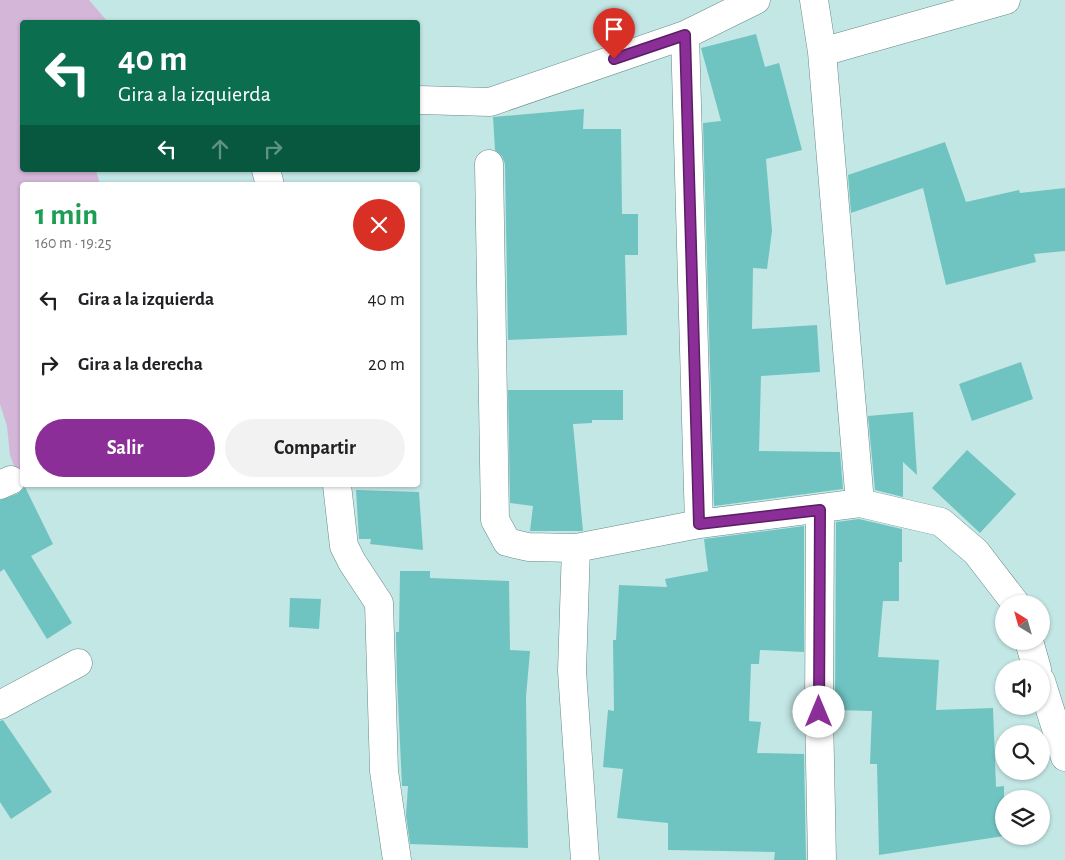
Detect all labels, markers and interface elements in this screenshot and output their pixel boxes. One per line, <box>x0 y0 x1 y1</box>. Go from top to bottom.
pin <box>593 8 635 59</box>
icon: arrive <box>600 15 628 43</box>
icon: left <box>35 40 100 105</box>
text: 40 m <box>118 42 187 77</box>
text: Gira a la izquierda <box>118 83 271 105</box>
icon: left <box>153 135 181 163</box>
icon: ahead <box>206 135 234 163</box>
icon: right <box>259 135 287 163</box>
button: close <box>353 199 405 251</box>
text: 1 min <box>35 200 98 230</box>
text: 160 m · 19:25 <box>35 235 112 251</box>
icon: left <box>35 286 63 314</box>
text: Gira a la izquierda <box>78 290 214 309</box>
text: 40 m <box>367 290 405 309</box>
icon: right <box>35 351 63 379</box>
text: Gira a la derecha <box>78 355 203 374</box>
text: 20 m <box>368 355 405 374</box>
button: Salir <box>35 419 215 477</box>
button: Compartir <box>225 419 405 477</box>
north arrow <box>995 595 1050 650</box>
map controls <box>995 595 1050 845</box>
button: sound <box>995 660 1050 715</box>
position arrow <box>792 685 844 737</box>
button: search <box>995 725 1050 780</box>
button: layers <box>995 790 1050 845</box>

